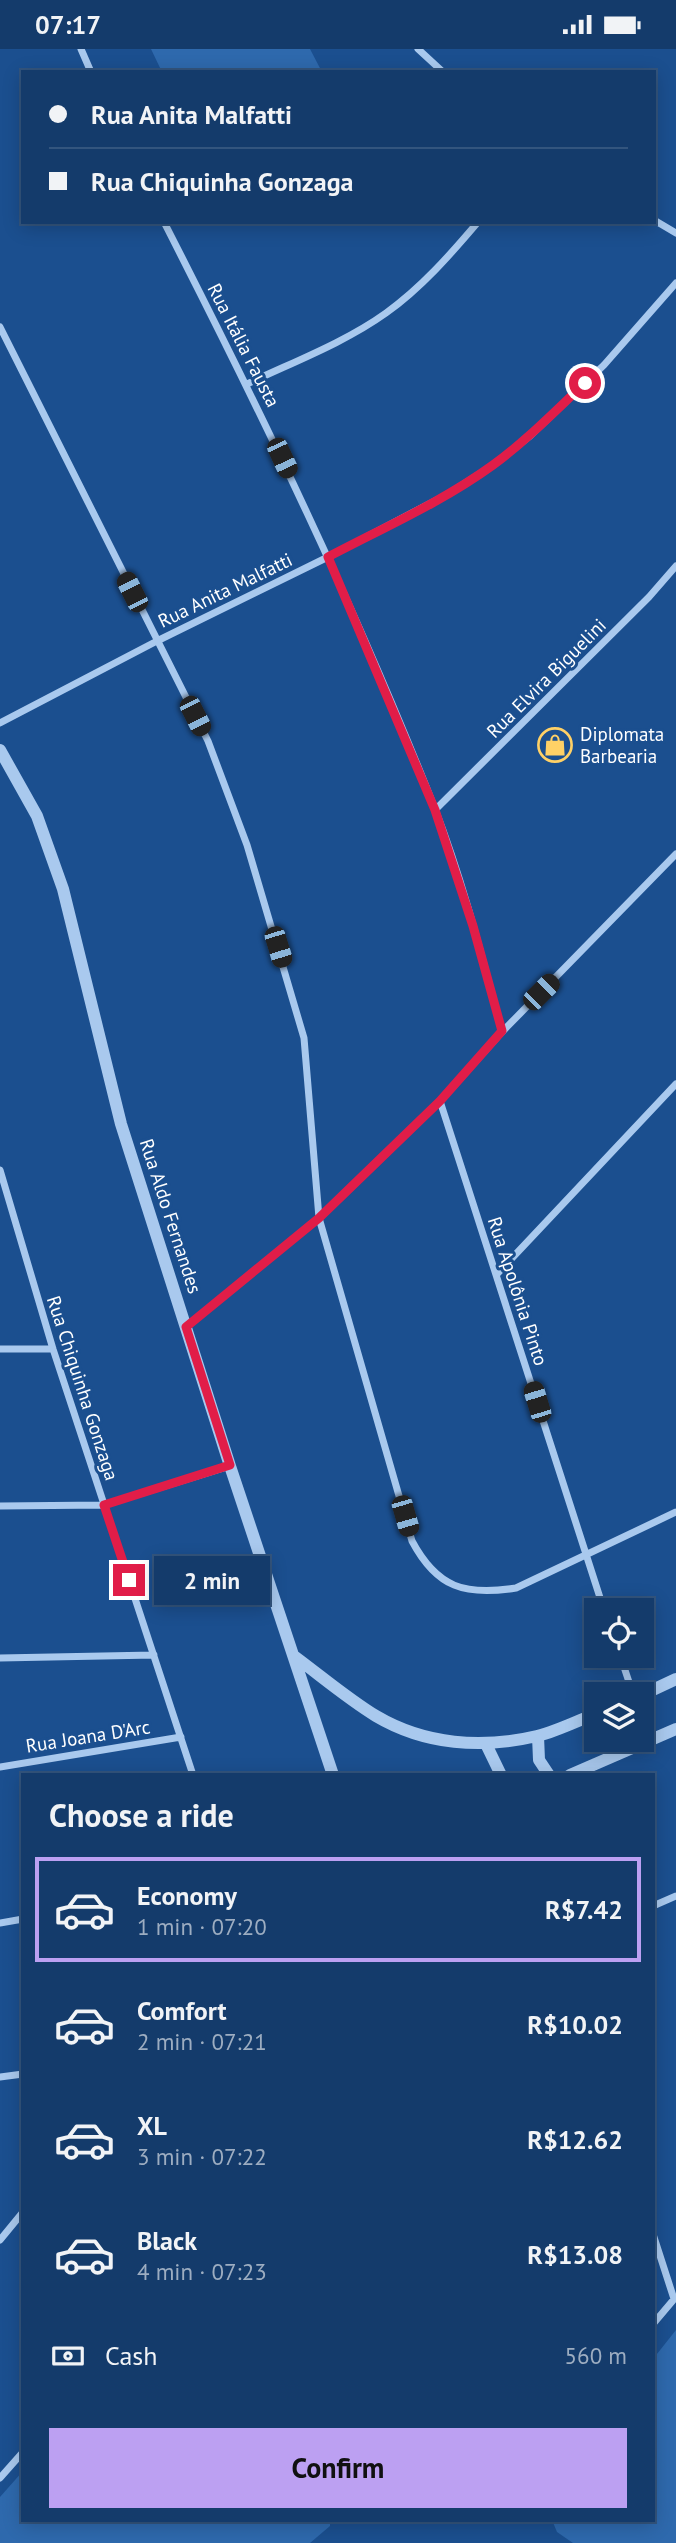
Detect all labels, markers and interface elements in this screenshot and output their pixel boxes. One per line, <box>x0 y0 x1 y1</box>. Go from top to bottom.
text: 07:17 <box>35 8 101 41</box>
text: Rua Anita Malfatti <box>91 98 292 131</box>
text: Rua Chiquinha Gonzaga <box>91 165 353 198</box>
street label: Rua Itália Fausta <box>202 279 286 411</box>
route start <box>569 367 601 399</box>
car <box>264 435 301 481</box>
street label: Rua Anita Malfatti <box>154 547 296 633</box>
car <box>114 569 151 615</box>
street label: Rua Elvira Biguelini <box>481 613 611 743</box>
car <box>177 693 214 739</box>
place label: Diplomata Barbearia <box>580 722 664 768</box>
shop icon: Diplomata Barbearia <box>536 726 574 764</box>
car <box>262 924 295 970</box>
car <box>519 970 564 1014</box>
street label: Rua Aldo Fernandes <box>135 1136 207 1296</box>
street label: Rua Apolônia Pinto <box>483 1214 553 1368</box>
street label: Rua Chiquinha Gonzaga <box>42 1293 124 1483</box>
car <box>521 1379 554 1425</box>
car <box>390 1493 421 1539</box>
callout: 2 min <box>154 1555 269 1605</box>
route end <box>113 1564 145 1596</box>
text: 2 min <box>184 1566 240 1595</box>
map controls <box>584 1598 654 1752</box>
button: locate <box>584 1598 654 1668</box>
button: layers <box>584 1682 654 1752</box>
street label: Rua Joana D'Arc <box>24 1714 152 1758</box>
text: Choose a ride <box>49 1794 234 1836</box>
icon: car <box>53 1878 116 1941</box>
text: Economy <box>137 1879 237 1912</box>
text: R$7.42 <box>545 1893 623 1926</box>
text: 1 min · 07:20 <box>137 1912 267 1941</box>
icon: car <box>53 1993 116 2056</box>
text: Comfort <box>137 1994 227 2027</box>
text: R$10.02 <box>527 2008 623 2041</box>
text: 2 min · 07:21 <box>137 2027 267 2056</box>
icon: car <box>53 2108 116 2171</box>
text: XL <box>137 2109 167 2142</box>
text: R$12.62 <box>527 2123 623 2156</box>
text: 3 min · 07:22 <box>137 2142 267 2171</box>
icon: car <box>53 2223 116 2286</box>
text: Black <box>137 2224 197 2257</box>
text: R$13.08 <box>527 2238 623 2271</box>
text: 4 min · 07:23 <box>137 2257 267 2286</box>
icon: cash <box>49 2337 87 2375</box>
text: Cash <box>105 2339 157 2372</box>
text: 560 m <box>565 2341 627 2370</box>
button: Confirm <box>49 2428 627 2508</box>

